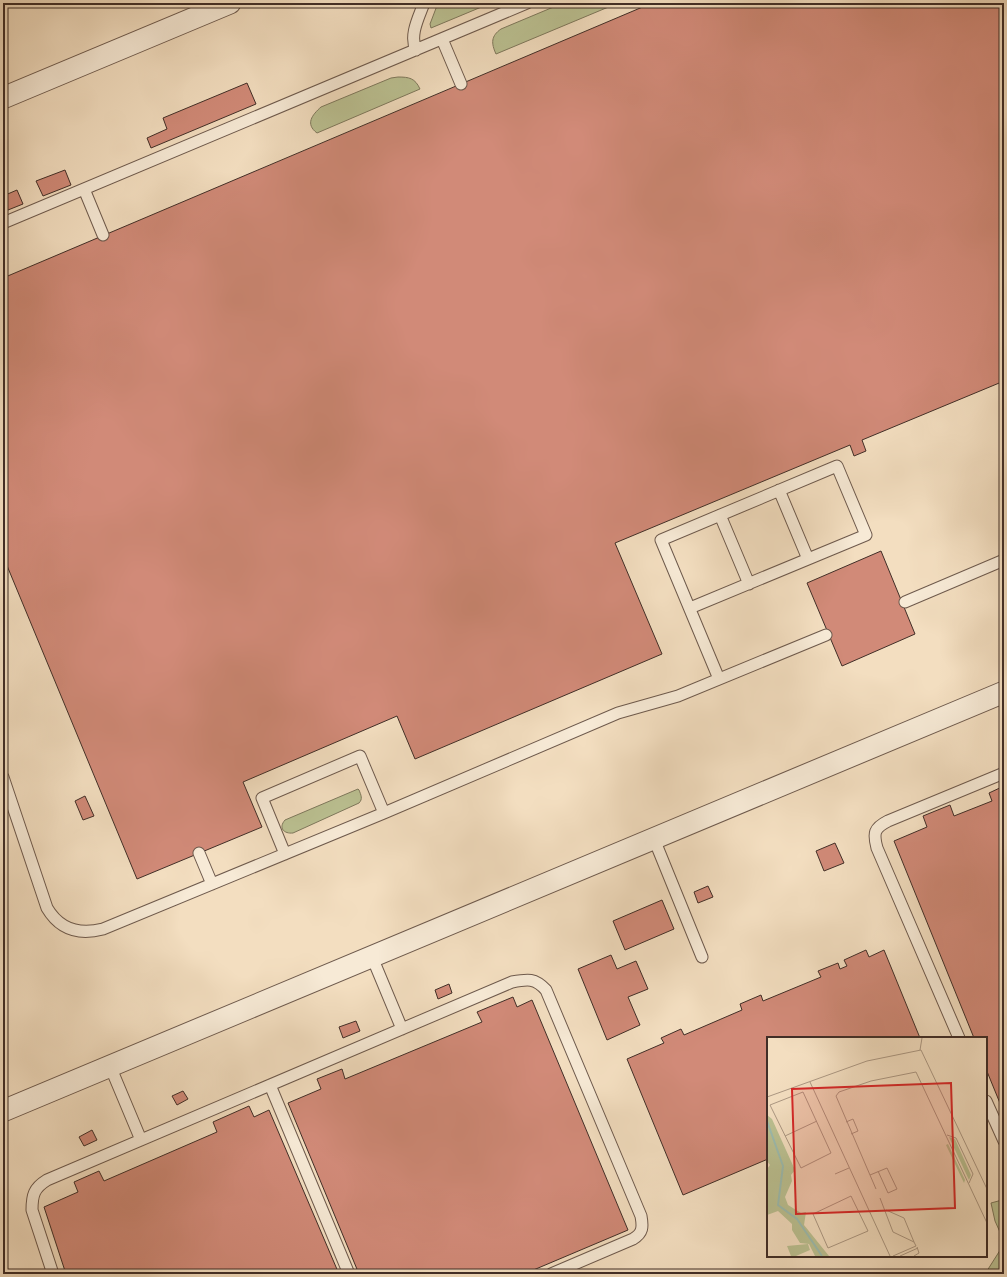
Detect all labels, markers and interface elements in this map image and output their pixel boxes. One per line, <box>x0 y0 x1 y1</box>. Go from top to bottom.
inset map <box>767 1037 987 1257</box>

